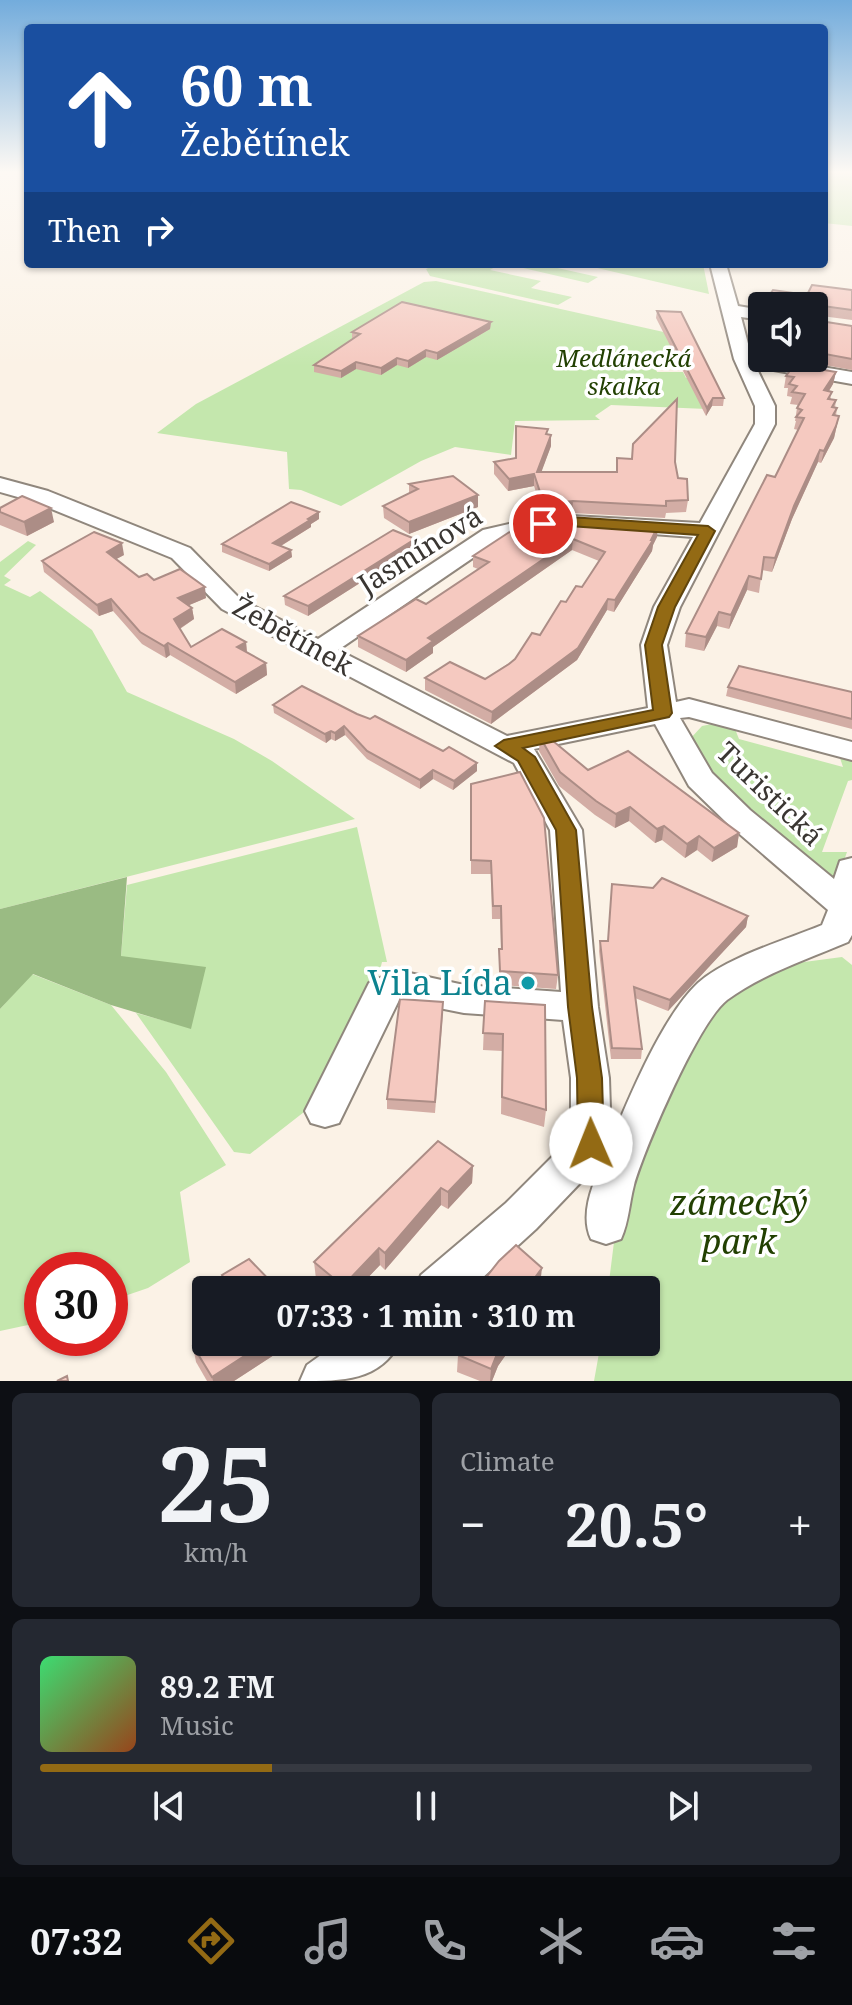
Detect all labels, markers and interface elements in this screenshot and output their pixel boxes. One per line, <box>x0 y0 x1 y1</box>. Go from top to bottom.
text: 60 m <box>180 46 313 122</box>
icon: ahead <box>48 56 152 160</box>
text: Žebětínek <box>180 118 350 167</box>
icon: right <box>137 208 181 252</box>
text: Then <box>48 210 121 251</box>
map controls <box>748 292 828 372</box>
button: sound <box>748 292 828 372</box>
park label: Medlánecká skalka <box>556 341 692 402</box>
pin <box>509 490 577 558</box>
street label: Jasmínová <box>349 496 489 603</box>
icon: arrive <box>521 502 565 546</box>
street label: Žebětínek <box>227 587 361 684</box>
street label: Turistická <box>709 733 832 854</box>
place label: Vila Lída <box>368 959 512 1005</box>
marker: Vila Lída <box>519 974 537 992</box>
position arrow <box>549 1102 633 1186</box>
park label: zámecký park <box>669 1179 808 1264</box>
speed limit sign: 30 <box>24 1252 128 1356</box>
text: 07:33 · 1 min · 310 m <box>277 1295 575 1336</box>
text: 25 <box>157 1411 275 1552</box>
text: Climate <box>460 1443 555 1479</box>
text: 20.5° <box>565 1483 708 1565</box>
text: − <box>460 1494 485 1554</box>
text: + <box>787 1494 812 1554</box>
text: km/h <box>184 1534 248 1570</box>
text: 89.2 FM <box>160 1666 275 1707</box>
text: Music <box>160 1707 234 1743</box>
icon: previous <box>147 1784 191 1828</box>
icon: pause <box>404 1784 448 1828</box>
icon: next <box>661 1784 705 1828</box>
icon: directions <box>183 1913 239 1969</box>
icon: music <box>300 1913 356 1969</box>
icon: phone <box>416 1913 472 1969</box>
icon: climate <box>533 1913 589 1969</box>
icon: car <box>649 1913 705 1969</box>
icon: filters <box>766 1913 822 1969</box>
text: 07:32 <box>30 1917 123 1966</box>

